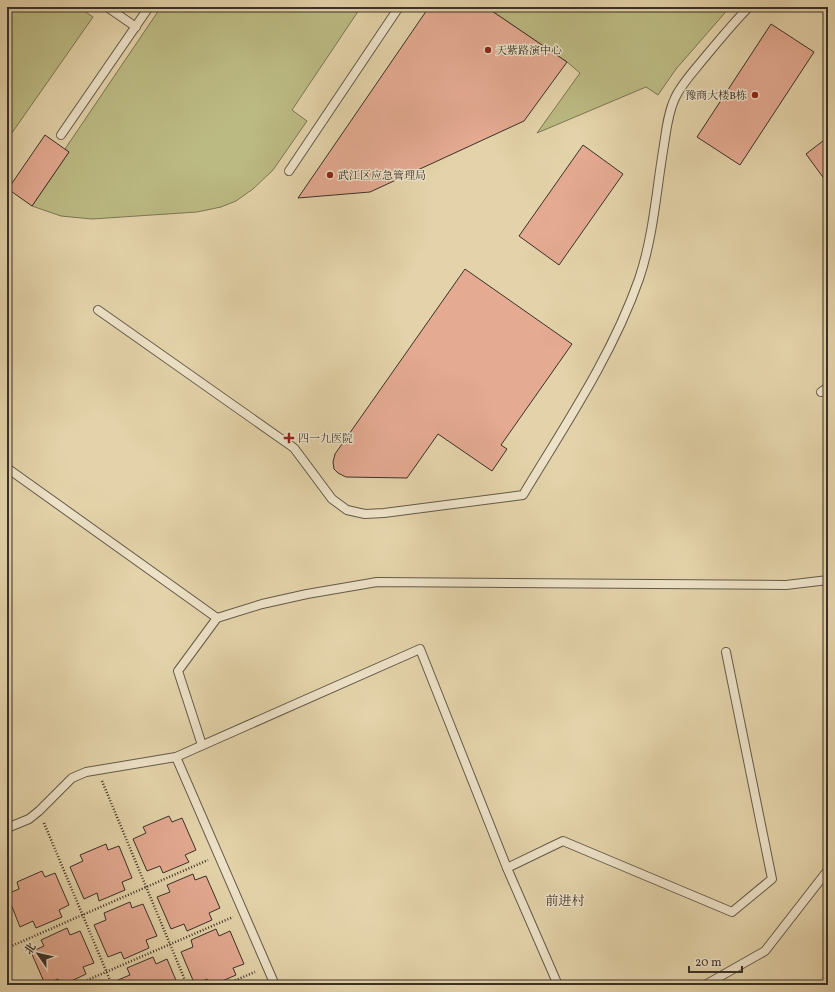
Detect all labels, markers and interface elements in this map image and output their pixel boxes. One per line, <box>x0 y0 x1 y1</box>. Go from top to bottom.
place label: 天紫路演中心 <box>496 44 562 59</box>
marker: 天紫路演中心 <box>483 45 493 55</box>
place label: 豫商大楼B栋 <box>685 89 747 104</box>
marker: 豫商大楼B栋 <box>750 90 760 100</box>
place label: 武江区应急管理局 <box>338 169 426 184</box>
marker: 武江区应急管理局 <box>325 170 335 180</box>
marker: 四一九医院 <box>283 432 295 444</box>
place label: 四一九医院 <box>298 432 353 447</box>
district label: 前进村 <box>545 893 585 911</box>
north arrow <box>18 934 58 974</box>
text: 北 <box>22 940 40 958</box>
scale bar <box>689 948 742 974</box>
text: 20 m <box>695 955 722 971</box>

